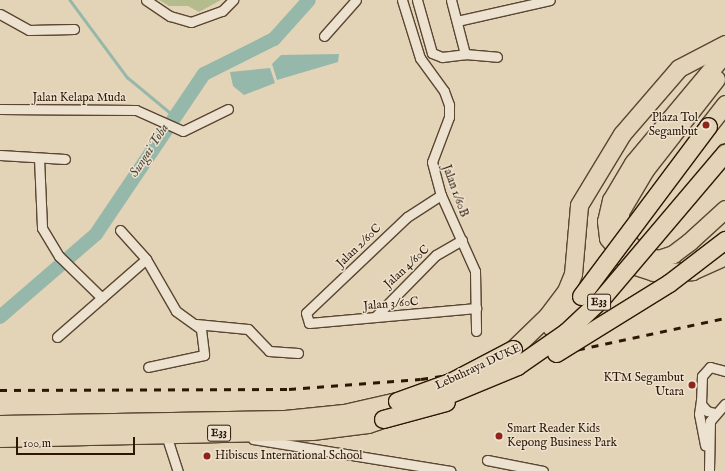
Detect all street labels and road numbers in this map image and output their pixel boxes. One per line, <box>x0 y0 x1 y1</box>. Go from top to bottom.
street label: Jalan Kelapa Muda <box>32 91 126 105</box>
street label: Jalan 1/60B <box>439 163 471 219</box>
street label: Jalan 2/60C <box>334 221 384 271</box>
street label: Jalan 4/60C <box>381 242 433 292</box>
road number: E33 <box>587 293 611 311</box>
street label: Jalan 3/60C <box>363 294 419 314</box>
street label: Lebuhraya DUKE <box>433 341 523 393</box>
road number: E33 <box>207 424 231 442</box>

